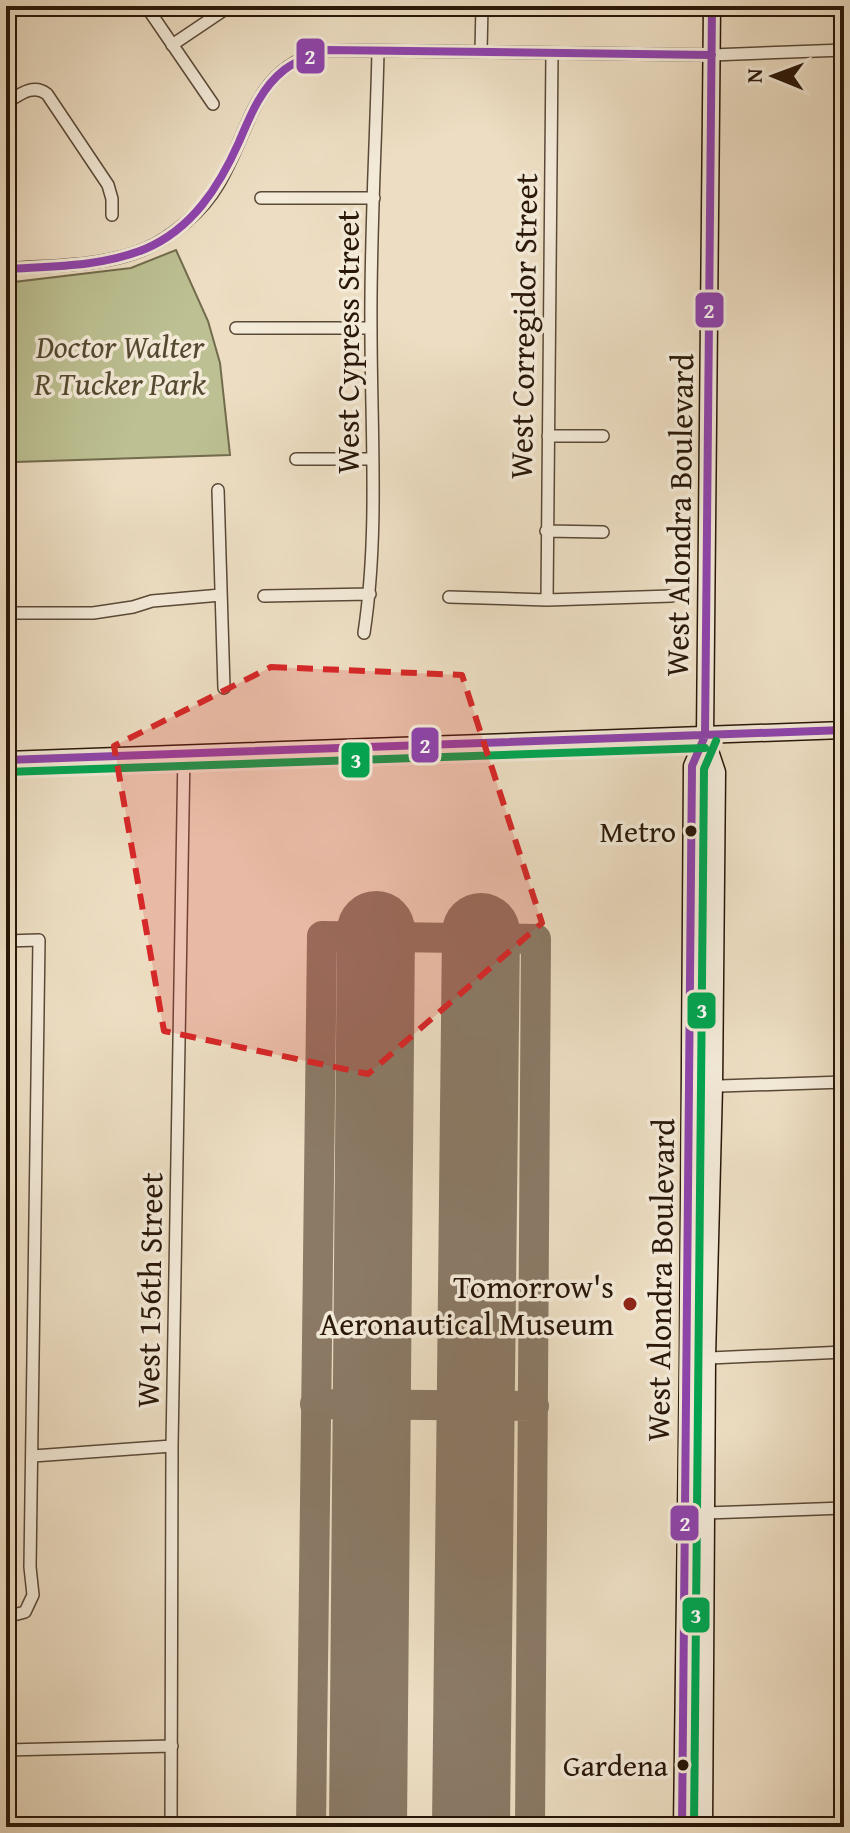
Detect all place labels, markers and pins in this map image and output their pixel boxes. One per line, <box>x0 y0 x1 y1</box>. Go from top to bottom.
place label: Metro <box>600 809 676 853</box>
marker: Metro <box>683 823 699 839</box>
place label: Tomorrow's Aeronautical Museum <box>320 1263 614 1347</box>
marker: Tomorrow's Aeronautical Museum <box>621 1295 639 1313</box>
place label: Gardena <box>563 1743 668 1787</box>
marker: Gardena <box>675 1757 691 1773</box>

